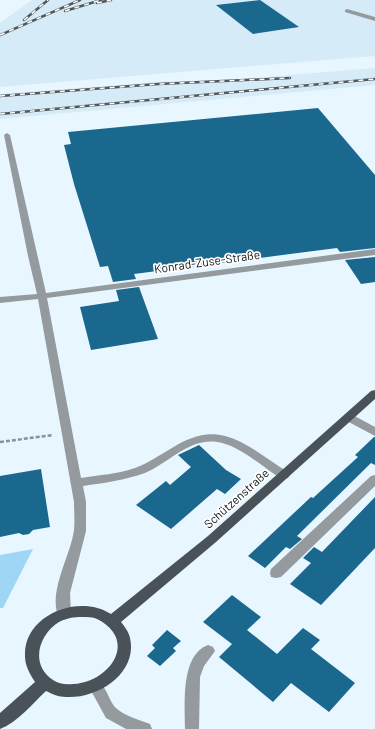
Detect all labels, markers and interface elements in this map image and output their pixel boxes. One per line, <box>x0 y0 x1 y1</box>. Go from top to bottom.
street label: Konrad-Zuse-Straße <box>153 247 261 275</box>
street label: Schützenstraße <box>201 465 271 531</box>

